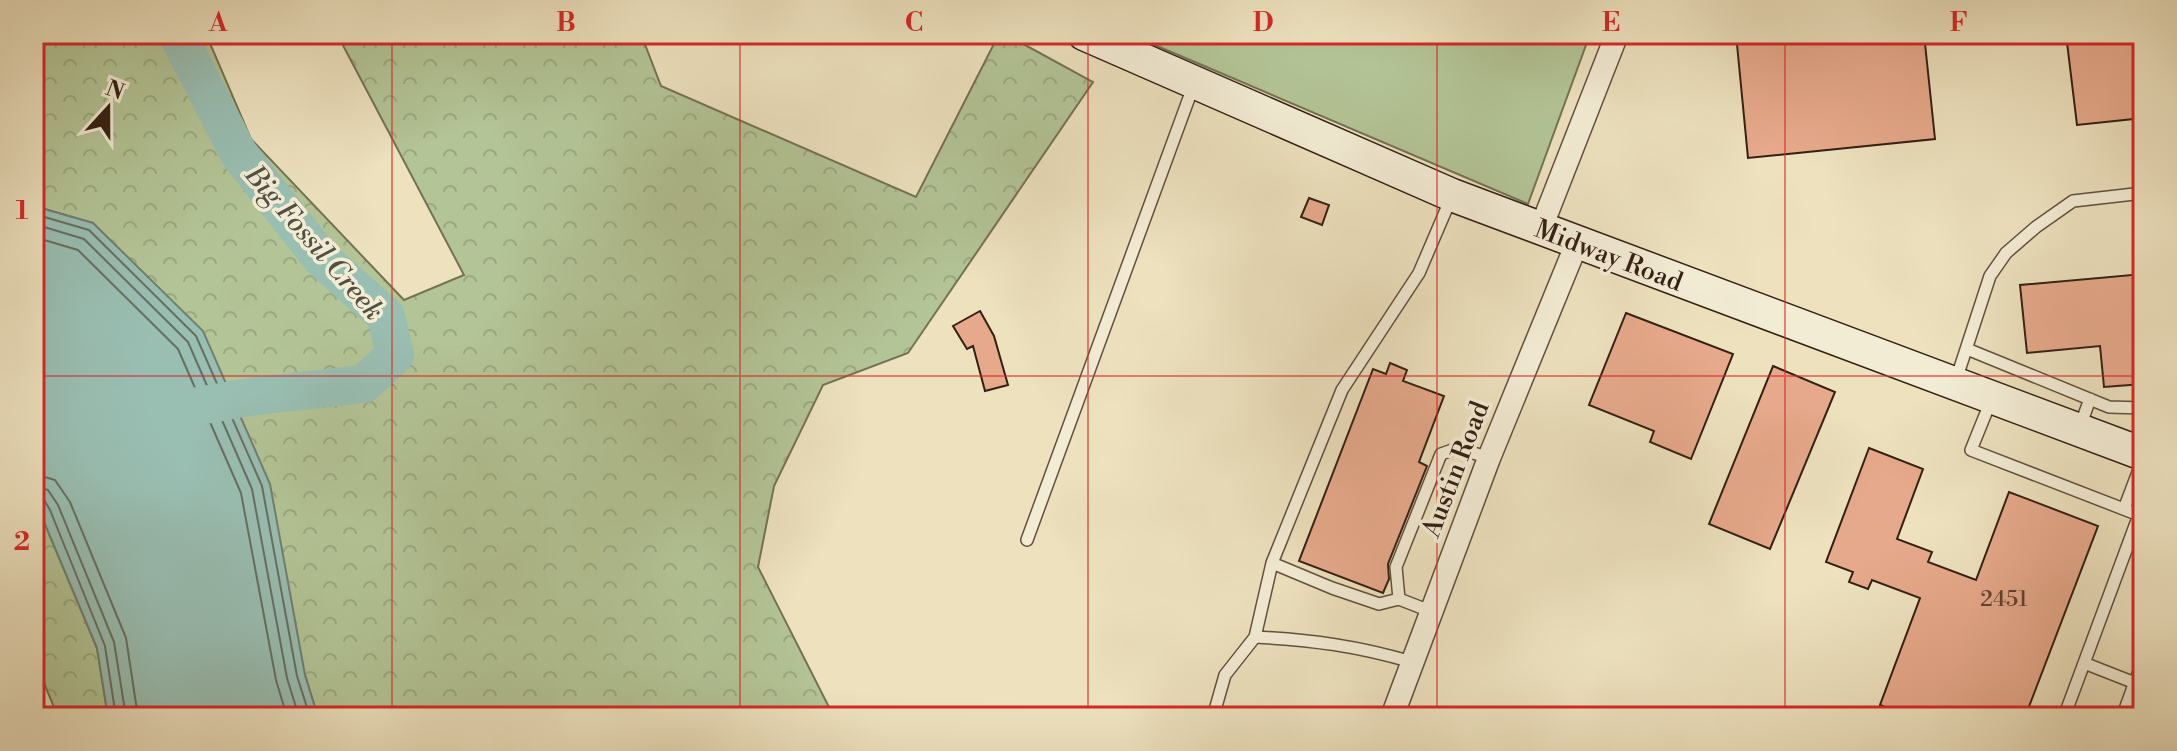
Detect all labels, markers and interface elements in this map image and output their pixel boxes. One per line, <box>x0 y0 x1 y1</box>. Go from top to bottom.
text: A <box>208 7 228 39</box>
text: B <box>556 7 576 39</box>
text: C <box>905 7 923 39</box>
text: D <box>1253 7 1273 39</box>
text: E <box>1602 7 1620 39</box>
text: F <box>1950 7 1968 39</box>
north arrow <box>68 68 148 148</box>
text: N <box>102 75 128 107</box>
water label: Big Fossil Creek <box>236 157 391 328</box>
text: 1 <box>16 195 29 227</box>
street label: Midway Road <box>1530 213 1687 299</box>
street label: Austin Road <box>1415 397 1497 543</box>
text: 2 <box>14 526 30 558</box>
house number: 2451 <box>1980 586 2028 613</box>

